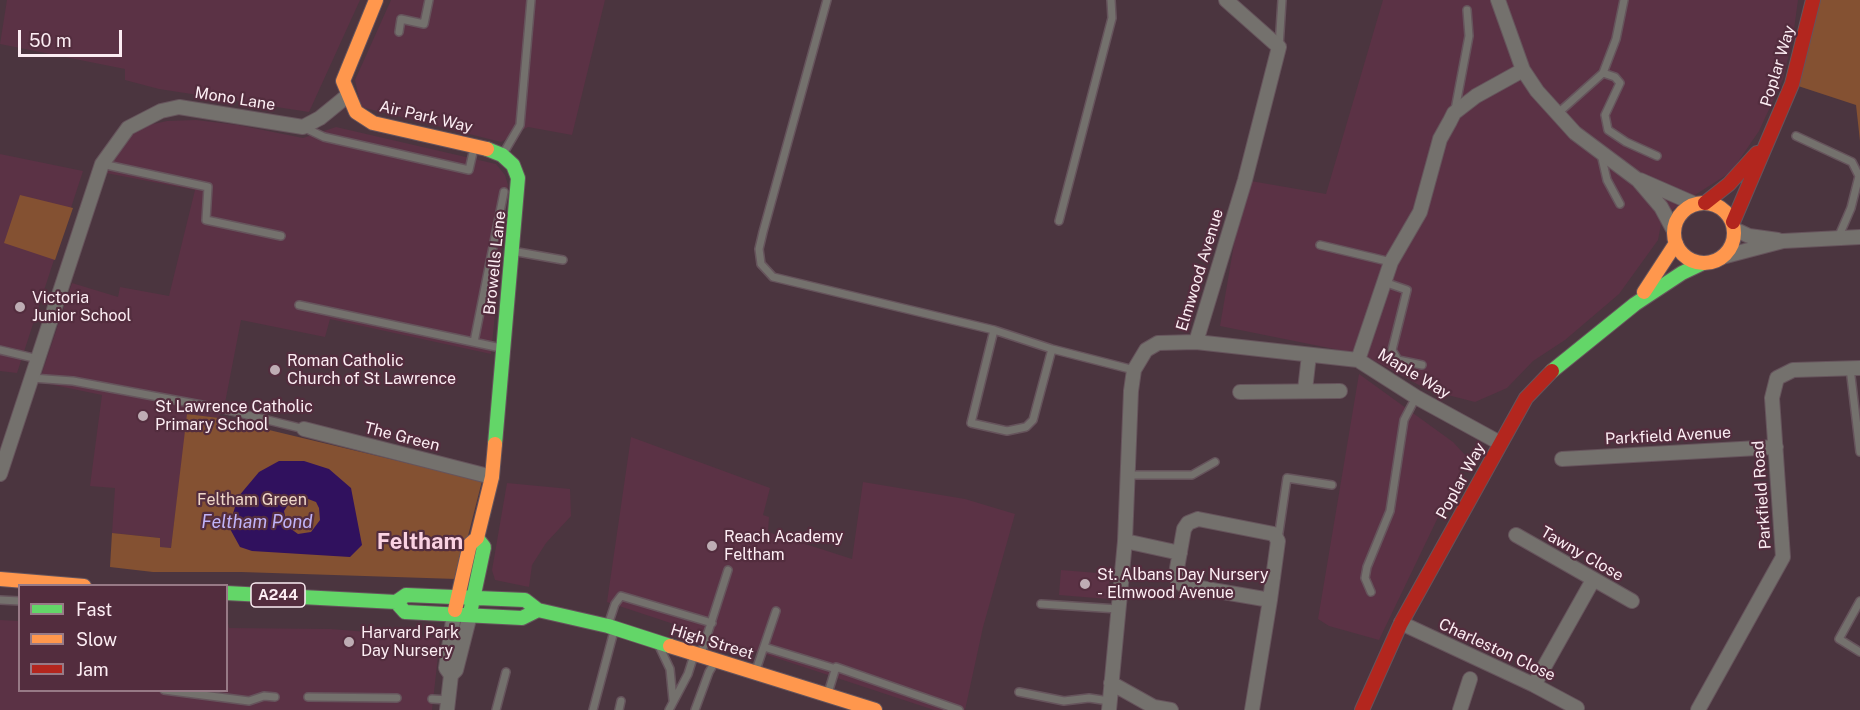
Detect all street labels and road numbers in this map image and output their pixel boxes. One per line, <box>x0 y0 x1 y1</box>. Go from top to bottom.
street label: Poplar Way <box>1757 23 1799 109</box>
street label: Mono Lane <box>193 83 277 115</box>
street label: Air Park Way <box>377 97 475 137</box>
street label: Elmwood Avenue <box>1172 207 1228 333</box>
street label: Browells Lane <box>480 210 510 316</box>
street label: Maple Way <box>1374 345 1454 403</box>
street label: The Green <box>362 418 442 456</box>
street label: Parkfield Avenue <box>1605 423 1731 449</box>
street label: Poplar Way <box>1432 440 1490 522</box>
street label: Parkfield Road <box>1749 440 1775 550</box>
street label: Tawny Close <box>1537 523 1627 585</box>
road number: A244 <box>251 583 305 607</box>
street label: Charleston Close <box>1436 615 1558 685</box>
street label: High Street <box>668 620 756 664</box>

